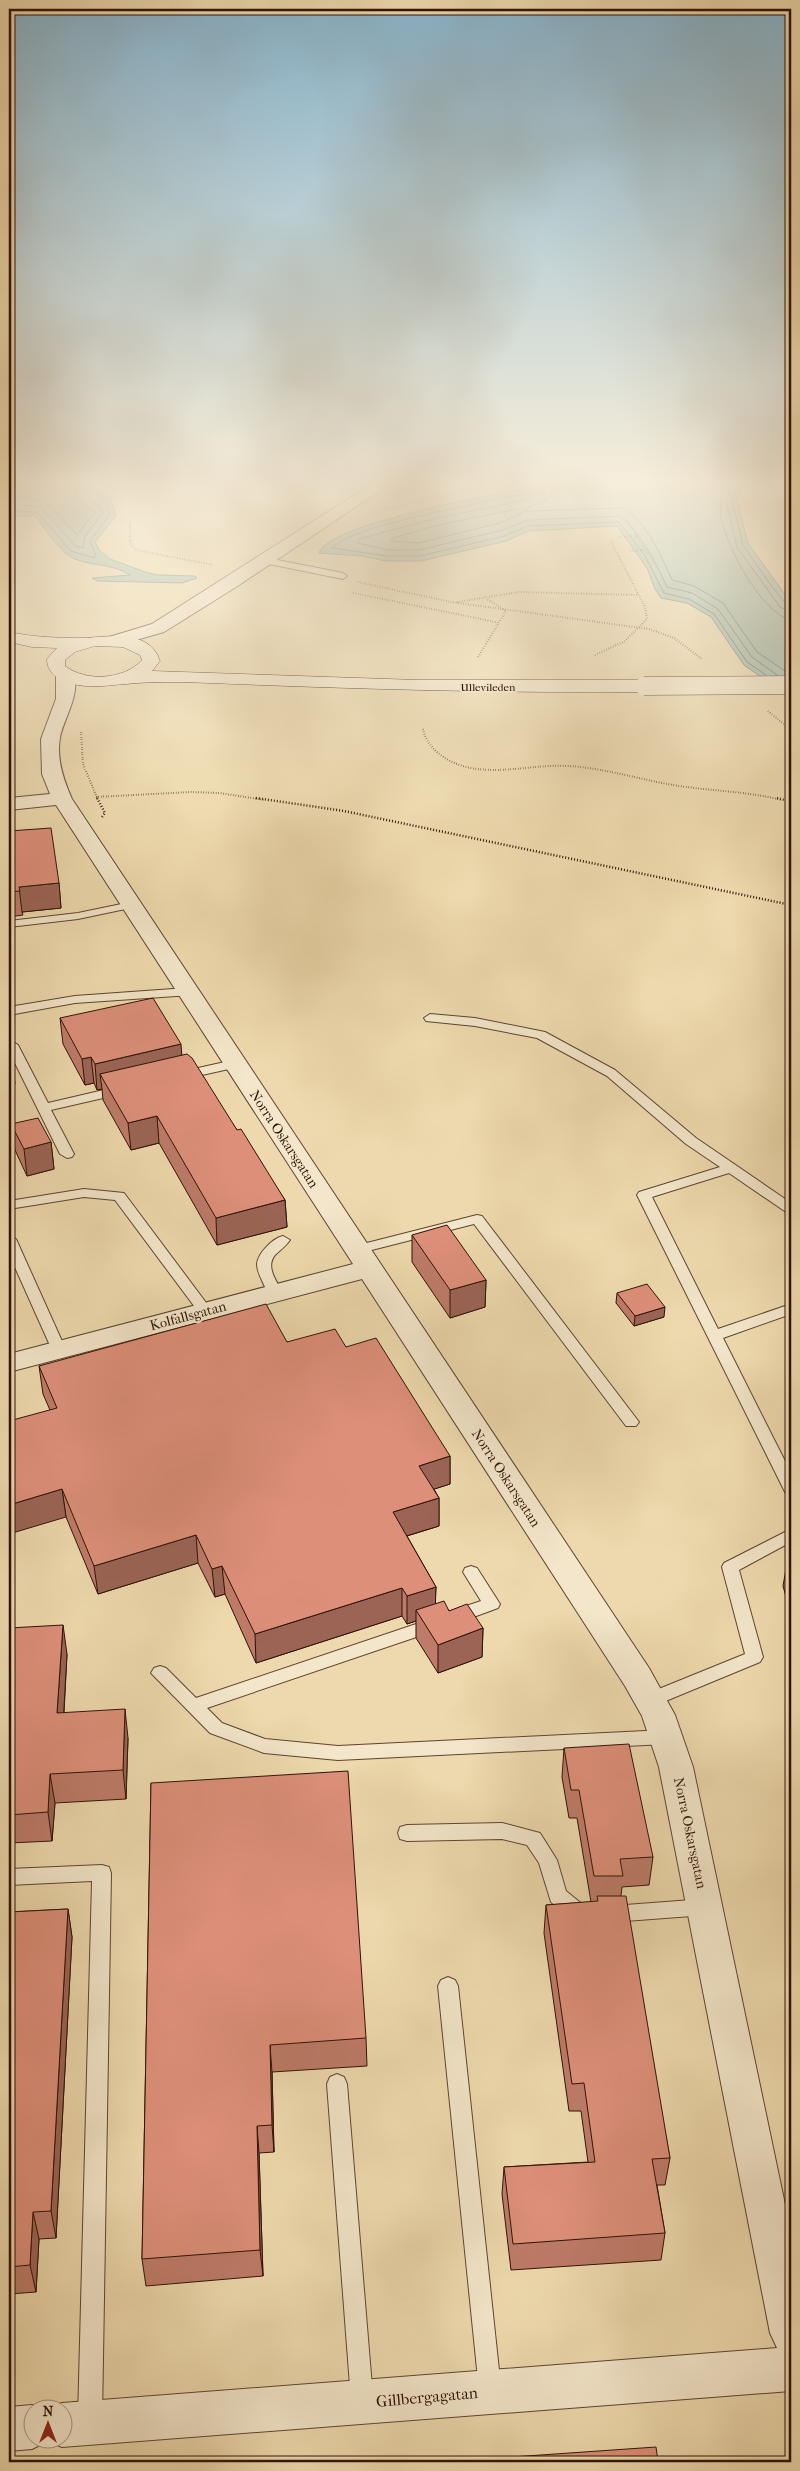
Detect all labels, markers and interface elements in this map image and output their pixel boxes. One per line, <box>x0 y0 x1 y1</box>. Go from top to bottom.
street label: Ullevileden <box>461 681 516 694</box>
street label: Norra Oskarsgatan <box>246 1087 322 1191</box>
street label: Kolfallsgatan <box>148 1298 228 1334</box>
street label: Norra Oskarsgatan <box>468 1426 544 1530</box>
street label: Norra Oskarsgatan <box>670 1776 710 1890</box>
street label: Gillbergagatan <box>375 2383 479 2411</box>
north arrow <box>22 2398 72 2448</box>
text: N <box>43 2403 54 2420</box>

